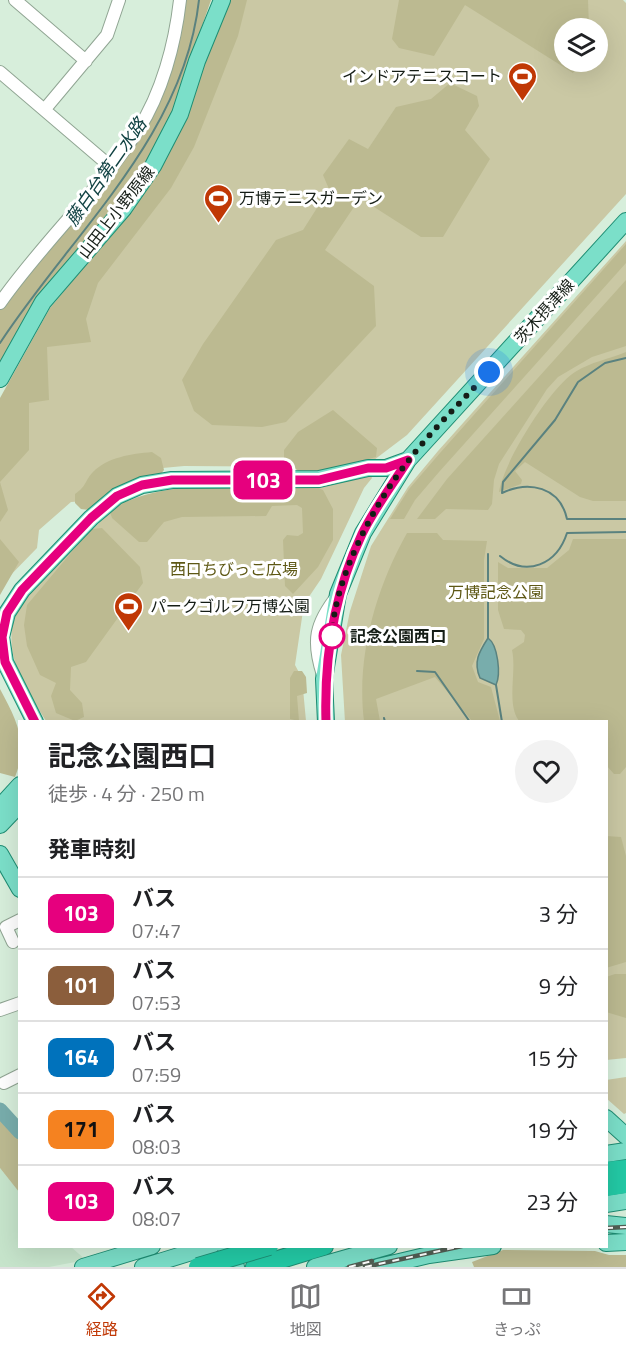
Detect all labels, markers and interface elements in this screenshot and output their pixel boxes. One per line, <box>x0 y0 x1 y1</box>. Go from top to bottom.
map controls <box>554 18 608 72</box>
button: layers <box>554 18 608 72</box>
sports icon: インドアテニスコート <box>507 60 539 102</box>
place label: インドアテニスコート <box>342 64 502 88</box>
water label: 藤白台第二水路 <box>58 111 154 231</box>
street label: 山田上小野原線 <box>72 160 160 264</box>
sports icon: 万博テニスガーデン <box>202 182 234 224</box>
place label: 万博テニスガーデン <box>239 186 383 210</box>
street label: 茨木摂津線 <box>508 273 580 349</box>
your location <box>474 357 504 387</box>
line badge: 103 <box>228 460 298 500</box>
text: 103 <box>245 464 281 496</box>
park label: 西口ちびっこ広場 <box>170 557 298 581</box>
park label: 万博記念公園 <box>448 580 544 604</box>
sports icon: パークゴルフ万博公園 <box>113 590 145 632</box>
place label: パークゴルフ万博公園 <box>150 594 310 618</box>
marker: 記念公園西口 <box>319 623 345 649</box>
place label: 記念公園西口 <box>350 624 446 648</box>
text: 記念公園西口 <box>48 734 216 777</box>
button: heart <box>515 740 578 803</box>
text: 徒歩 · 4 分 · 250 m <box>48 778 205 809</box>
text: 発車時刻 <box>48 832 136 866</box>
text: バス <box>132 881 176 915</box>
text: 103 <box>63 897 99 929</box>
text: 3 分 <box>539 897 578 931</box>
text: 07:47 <box>132 915 181 946</box>
text: バス <box>132 953 176 987</box>
text: 101 <box>63 969 99 1001</box>
text: 9 分 <box>539 969 578 1003</box>
text: 07:53 <box>132 987 181 1018</box>
text: バス <box>132 1025 176 1059</box>
text: 164 <box>63 1041 99 1073</box>
text: 15 分 <box>527 1041 578 1075</box>
text: 07:59 <box>132 1059 181 1090</box>
text: バス <box>132 1097 176 1131</box>
text: 171 <box>63 1113 99 1145</box>
text: 19 分 <box>527 1113 578 1147</box>
text: 08:03 <box>132 1131 181 1162</box>
text: バス <box>132 1169 176 1203</box>
text: 103 <box>63 1185 99 1217</box>
text: 23 分 <box>527 1185 578 1219</box>
text: 08:07 <box>132 1203 181 1234</box>
tab: 経路 <box>85 1280 118 1341</box>
tab: 地図 <box>289 1280 322 1341</box>
tab: きっぷ <box>493 1280 541 1341</box>

